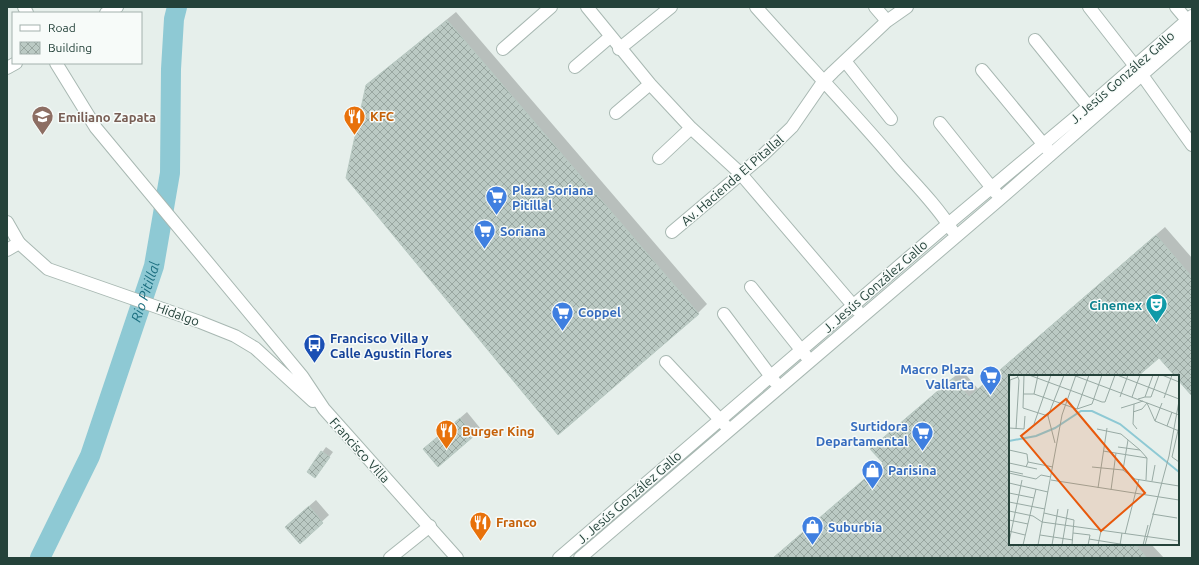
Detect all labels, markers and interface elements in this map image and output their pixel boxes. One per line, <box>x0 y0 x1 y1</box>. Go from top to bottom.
legend <box>12 12 142 64</box>
text: Road <box>48 21 76 34</box>
street label: J. Jesús González Gallo <box>1067 28 1177 126</box>
text: Building <box>48 41 92 54</box>
restaurant icon: KFC <box>342 103 368 136</box>
school or university icon: Emiliano Zapata <box>30 104 56 137</box>
place label: KFC <box>370 109 395 123</box>
place label: Emiliano Zapata <box>58 110 156 124</box>
street label: Av. Hacienda El Pitallal <box>678 132 786 228</box>
place label: Plaza Soriana Pitillal <box>512 183 594 212</box>
supermarket icon: Plaza Soriana Pitillal <box>484 184 510 217</box>
supermarket icon: Soriana <box>471 218 497 251</box>
place label: Soriana <box>500 224 546 238</box>
street label: J. Jesús González Gallo <box>820 237 930 335</box>
water label: Rio Pitillal <box>128 260 163 324</box>
theatre icon: Cinemex <box>1144 292 1170 325</box>
place label: Cinemex <box>1089 298 1142 312</box>
supermarket icon: Coppel <box>549 299 575 332</box>
street label: Hidalgo <box>154 300 202 328</box>
place label: Coppel <box>578 305 621 319</box>
place label: Francisco Villa y Calle Agustín Flores <box>330 331 452 360</box>
bus stop icon: Francisco Villa y Calle Agustín Flores <box>301 332 327 365</box>
place label: Macro Plaza Vallarta <box>900 362 974 391</box>
supermarket icon: Macro Plaza Vallarta <box>977 363 1003 396</box>
inset map <box>1009 375 1179 545</box>
street label: Francisco Villa <box>327 415 393 485</box>
restaurant icon: Burger King <box>434 418 460 451</box>
place label: Surtidora Departamental <box>816 419 908 448</box>
supermarket icon: Surtidora Departamental <box>910 420 936 453</box>
place label: Burger King <box>462 424 535 438</box>
street label: J. Jesús González Gallo <box>574 448 684 546</box>
shop icon: Parisina <box>860 457 886 490</box>
place label: Parisina <box>888 463 936 477</box>
restaurant icon: Franco <box>467 509 493 542</box>
shop icon: Suburbia <box>800 514 826 547</box>
place label: Franco <box>496 515 537 529</box>
place label: Suburbia <box>828 520 882 534</box>

